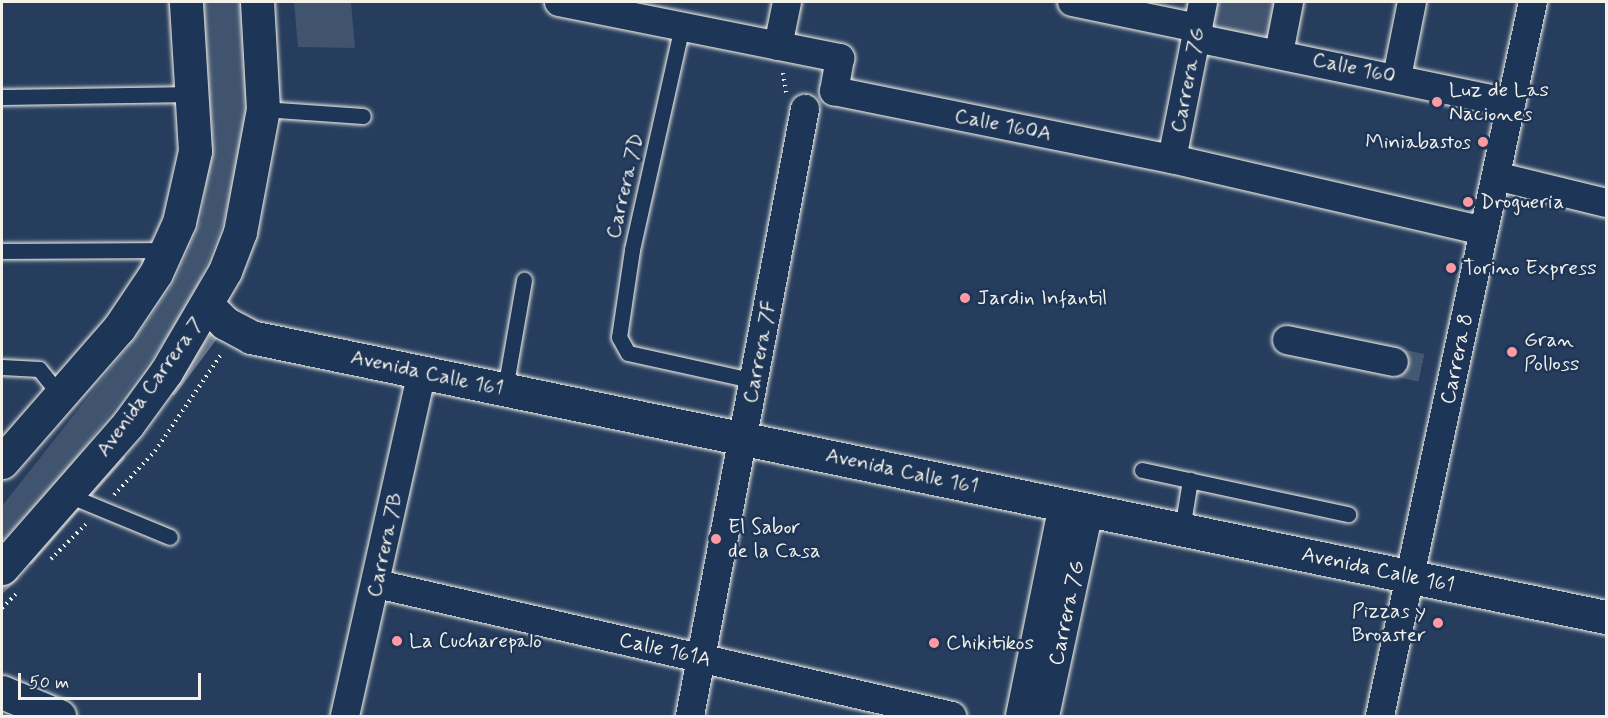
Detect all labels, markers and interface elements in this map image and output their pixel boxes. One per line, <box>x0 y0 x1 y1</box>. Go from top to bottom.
street label: Carrera 7G <box>1165 25 1211 135</box>
street label: Calle 160 <box>1310 47 1398 89</box>
place label: Luz de Las Naciones <box>1449 77 1547 127</box>
marker: Luz de Las Naciones <box>1430 95 1444 109</box>
street label: Calle 160A <box>952 103 1054 147</box>
place label: Miniabastos <box>1365 129 1471 155</box>
street label: Carrera 7D <box>601 131 649 241</box>
marker: Miniabastos <box>1476 135 1490 149</box>
place label: Drogueria <box>1480 189 1564 215</box>
marker: Drogueria <box>1461 195 1475 209</box>
place label: Torino Express <box>1463 255 1597 281</box>
marker: Torino Express <box>1444 261 1458 275</box>
place label: Jardin Infantil <box>977 285 1116 311</box>
marker: Jardin Infantil <box>958 291 972 305</box>
street label: Carrera 7F <box>738 299 782 405</box>
street label: Avenida Carrera 7 <box>90 311 210 463</box>
street label: Carrera 8 <box>1435 311 1479 407</box>
place label: Gran Polloss <box>1524 327 1579 377</box>
street label: Avenida Calle 161 <box>348 344 506 402</box>
marker: Gran Polloss <box>1505 345 1519 359</box>
street label: Avenida Calle 161 <box>823 442 981 500</box>
street label: Carrera 7B <box>362 490 408 600</box>
place label: El Sabor de la Casa <box>728 514 821 564</box>
marker: El Sabor de la Casa <box>709 532 723 546</box>
street label: Avenida Calle 161 <box>1299 541 1457 599</box>
street label: Carrera 7G <box>1044 558 1090 668</box>
place label: Pizzas y Broaster <box>1351 598 1426 648</box>
marker: Pizzas y Broaster <box>1431 616 1445 630</box>
street label: Calle 161A <box>617 627 713 673</box>
place label: La Cucharepalo <box>409 628 547 654</box>
place label: Chikitikos <box>946 630 1034 656</box>
marker: La Cucharepalo <box>390 634 404 648</box>
marker: Chikitikos <box>927 636 941 650</box>
scale bar <box>21 661 204 699</box>
text: 50 m <box>29 671 69 695</box>

